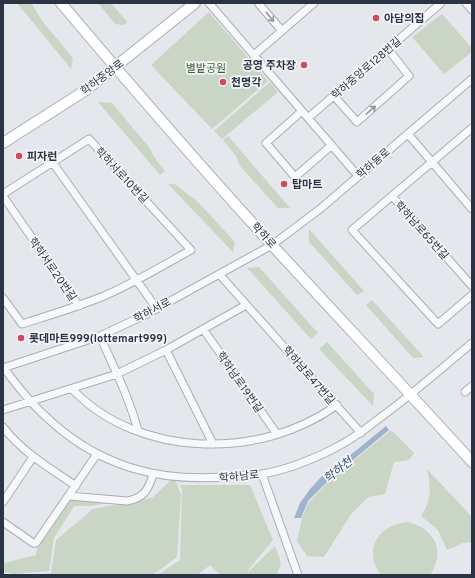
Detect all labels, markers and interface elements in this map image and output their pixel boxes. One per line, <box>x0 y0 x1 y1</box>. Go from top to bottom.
one-way arrow <box>266 11 275 22</box>
place label: 아담의집 <box>384 12 424 26</box>
marker: 아담의집 <box>371 13 381 23</box>
street label: 학하중앙로128번길 <box>329 34 405 103</box>
street label: 학하중앙로 <box>78 57 127 99</box>
place label: 공영 주차장 <box>243 59 296 73</box>
marker: 공영 주차장 <box>299 60 309 70</box>
park label: 별밭공원 <box>186 62 226 76</box>
place label: 천명각 <box>231 76 261 90</box>
marker: 천명각 <box>218 77 228 87</box>
one-way arrow <box>365 106 375 115</box>
street label: 학하서로10번길 <box>92 145 151 207</box>
street label: 학하동로 <box>354 145 394 182</box>
place label: 피자런 <box>27 150 57 164</box>
marker: 피자런 <box>14 151 24 161</box>
place label: 탑마트 <box>292 178 322 192</box>
marker: 탑마트 <box>279 179 289 189</box>
street label: 학하남로65번길 <box>391 198 451 263</box>
street label: 학하로 <box>248 220 279 252</box>
street label: 학하서로20번길 <box>25 235 79 304</box>
street label: 학하서로 <box>131 295 174 327</box>
place label: 롯데마트999(lottemart999) <box>29 332 167 346</box>
marker: 롯데마트999(lottemart999) <box>16 333 26 343</box>
street label: 학하남로47번길 <box>279 343 338 408</box>
street label: 학하남로19번길 <box>213 349 265 416</box>
water label: 학하천 <box>321 453 358 487</box>
street label: 학하남로 <box>218 468 260 486</box>

